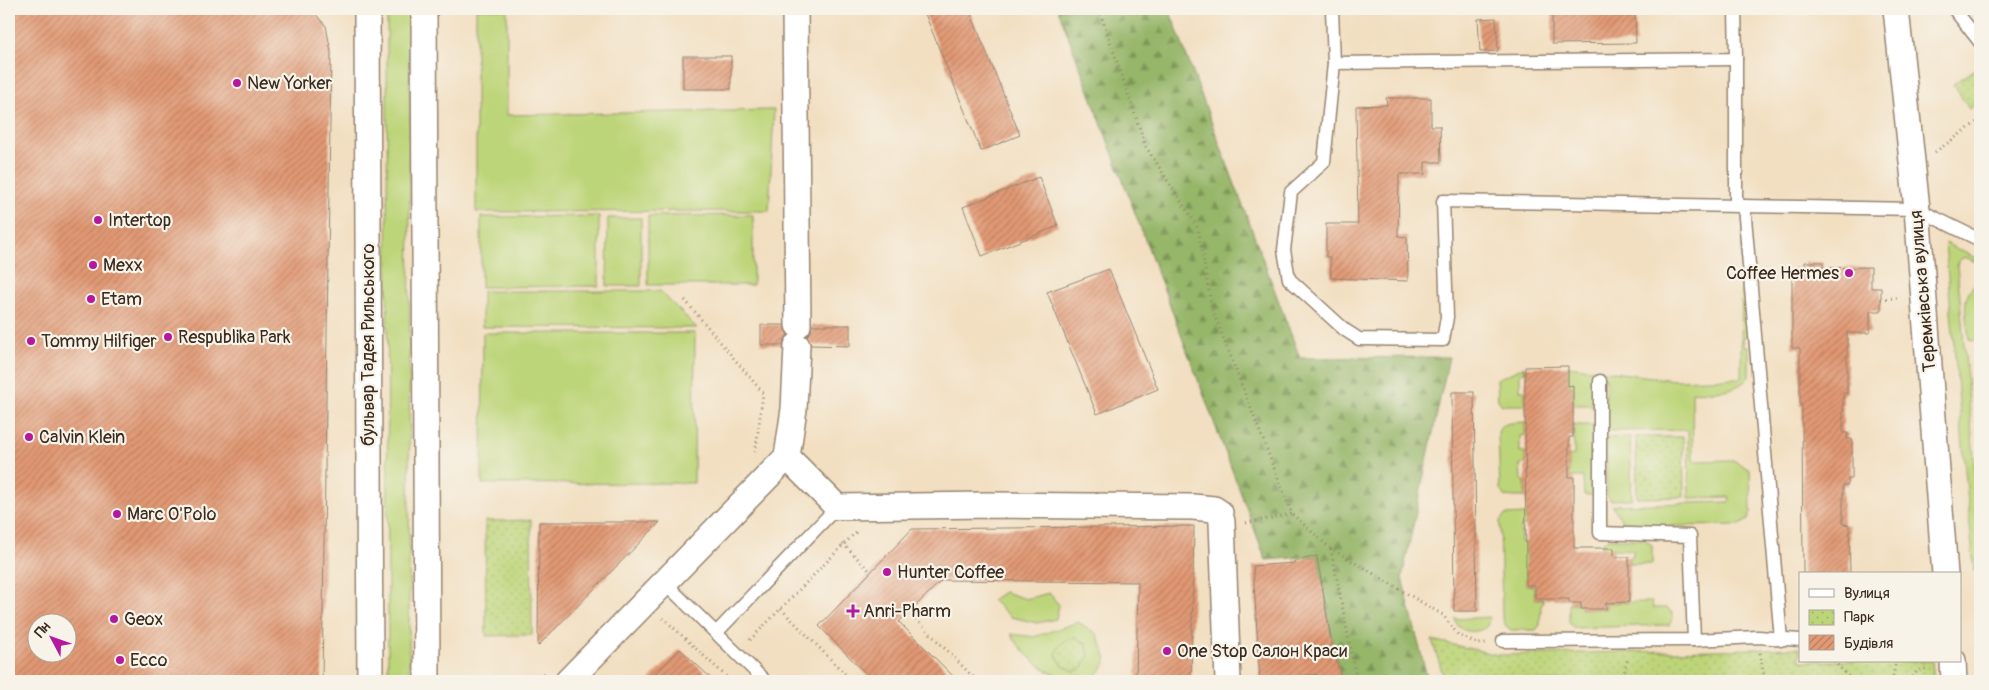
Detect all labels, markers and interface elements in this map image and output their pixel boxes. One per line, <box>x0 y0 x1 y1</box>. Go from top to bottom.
place label: New Yorker <box>247 72 332 95</box>
marker: New Yorker <box>231 77 243 89</box>
place label: Intertop <box>108 209 171 232</box>
street label: Теремківська вулиця <box>1904 209 1942 373</box>
marker: Intertop <box>92 214 104 226</box>
street label: бульвар Тадея Рильського <box>357 243 380 446</box>
place label: Mexx <box>103 254 143 277</box>
marker: Mexx <box>87 259 99 271</box>
place label: Coffee Hermes <box>1726 262 1839 285</box>
marker: Coffee Hermes <box>1843 267 1855 279</box>
place label: Etam <box>101 288 142 311</box>
marker: Etam <box>85 293 97 305</box>
place label: Respublika Park <box>178 326 291 349</box>
place label: Tommy Hilfiger <box>41 330 157 353</box>
marker: Respublika Park <box>162 331 174 343</box>
marker: Tommy Hilfiger <box>25 335 37 347</box>
place label: Calvin Klein <box>39 426 125 449</box>
marker: Calvin Klein <box>23 431 35 443</box>
place label: Marc O'Polo <box>127 503 217 526</box>
marker: Marc O'Polo <box>111 508 123 520</box>
place label: Hunter Coffee <box>897 561 1004 584</box>
marker: Hunter Coffee <box>881 566 893 578</box>
legend <box>1799 572 1962 662</box>
text: Вулиця <box>1844 584 1890 603</box>
place label: Anri-Pharm <box>863 600 951 623</box>
marker: Anri-Pharm <box>847 605 859 617</box>
place label: Geox <box>124 608 163 631</box>
text: Парк <box>1844 608 1875 627</box>
north arrow <box>28 612 78 662</box>
marker: Geox <box>108 613 120 625</box>
text: Пн <box>31 618 54 641</box>
text: Будівля <box>1844 634 1893 653</box>
place label: One Stop Салон Краси <box>1177 640 1347 663</box>
marker: One Stop Салон Краси <box>1161 645 1173 657</box>
place label: Ecco <box>130 649 168 672</box>
marker: Ecco <box>114 654 126 666</box>

